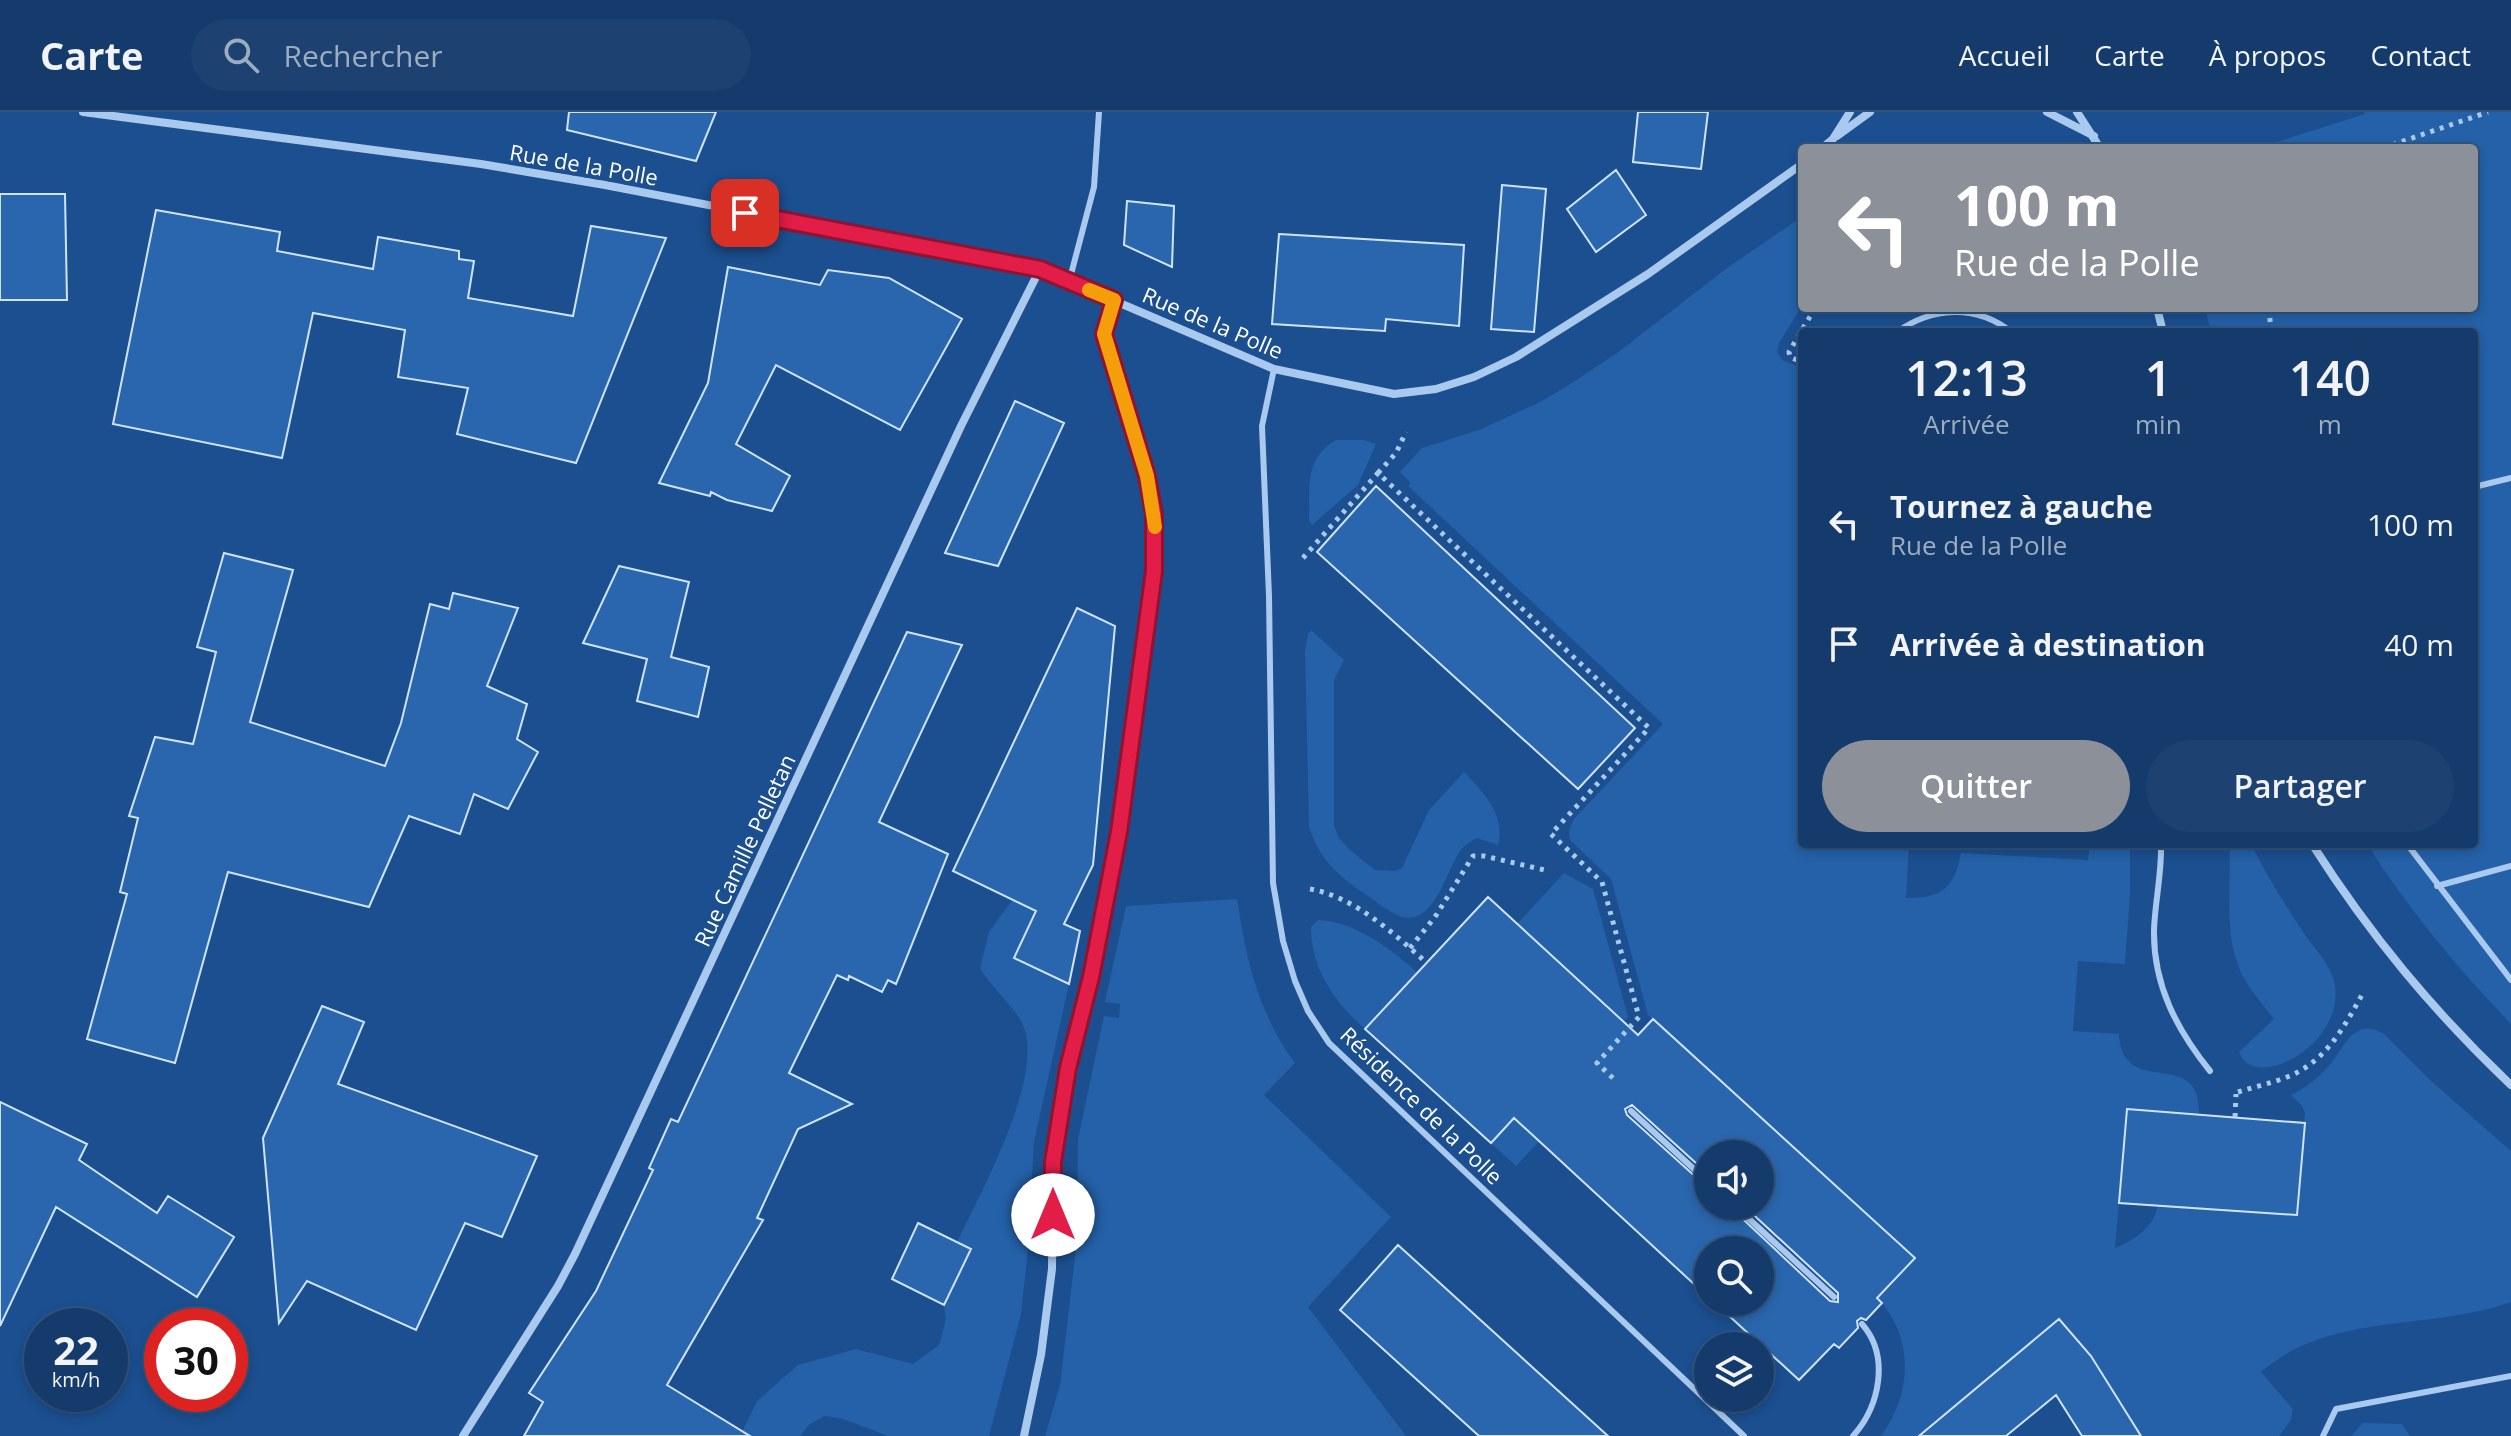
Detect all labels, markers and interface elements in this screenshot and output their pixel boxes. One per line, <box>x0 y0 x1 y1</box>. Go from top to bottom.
search box <box>191 19 751 91</box>
text: Carte <box>40 29 143 81</box>
icon: search <box>219 33 263 77</box>
text: Rechercher <box>283 35 443 76</box>
text: Accueil <box>1959 36 2050 74</box>
text: Carte <box>2094 36 2165 74</box>
text: À propos <box>2209 36 2326 74</box>
text: Contact <box>2370 36 2471 74</box>
street label: Rue de la Polle <box>507 136 661 192</box>
text: 100 m <box>1954 166 2120 242</box>
icon: left <box>1822 176 1926 280</box>
pin <box>711 179 779 247</box>
icon: arrive <box>723 191 767 235</box>
text: Rue de la Polle <box>1954 238 2200 287</box>
street label: Rue de la Polle <box>1138 279 1288 365</box>
text: 12:13 <box>1905 345 2028 410</box>
text: 1 <box>2145 345 2172 410</box>
text: 140 <box>2289 345 2371 410</box>
text: Arrivée <box>1923 406 2010 442</box>
text: min <box>2135 406 2182 442</box>
text: m <box>2318 406 2342 442</box>
text: Tournez à gauche <box>1890 486 2153 527</box>
icon: left <box>1822 502 1866 546</box>
text: 100 m <box>2367 504 2454 545</box>
text: Rue de la Polle <box>1890 527 2067 563</box>
icon: arrive <box>1822 622 1866 666</box>
text: Arrivée à destination <box>1890 624 2205 665</box>
text: 40 m <box>2384 624 2454 665</box>
button: Quitter <box>1822 740 2130 832</box>
button: Partager <box>2146 740 2454 832</box>
street label: Rue Camille Pelletan <box>686 749 802 951</box>
street label: Résidence de la Polle <box>1334 1020 1510 1190</box>
map controls <box>1694 1140 1774 1412</box>
button: sound <box>1694 1140 1774 1220</box>
position arrow <box>1011 1173 1095 1257</box>
button: search <box>1694 1236 1774 1316</box>
speed limit sign: 30 <box>144 1308 248 1412</box>
text: 22 <box>53 1322 99 1377</box>
button: layers <box>1694 1332 1774 1412</box>
text: km/h <box>52 1366 100 1393</box>

